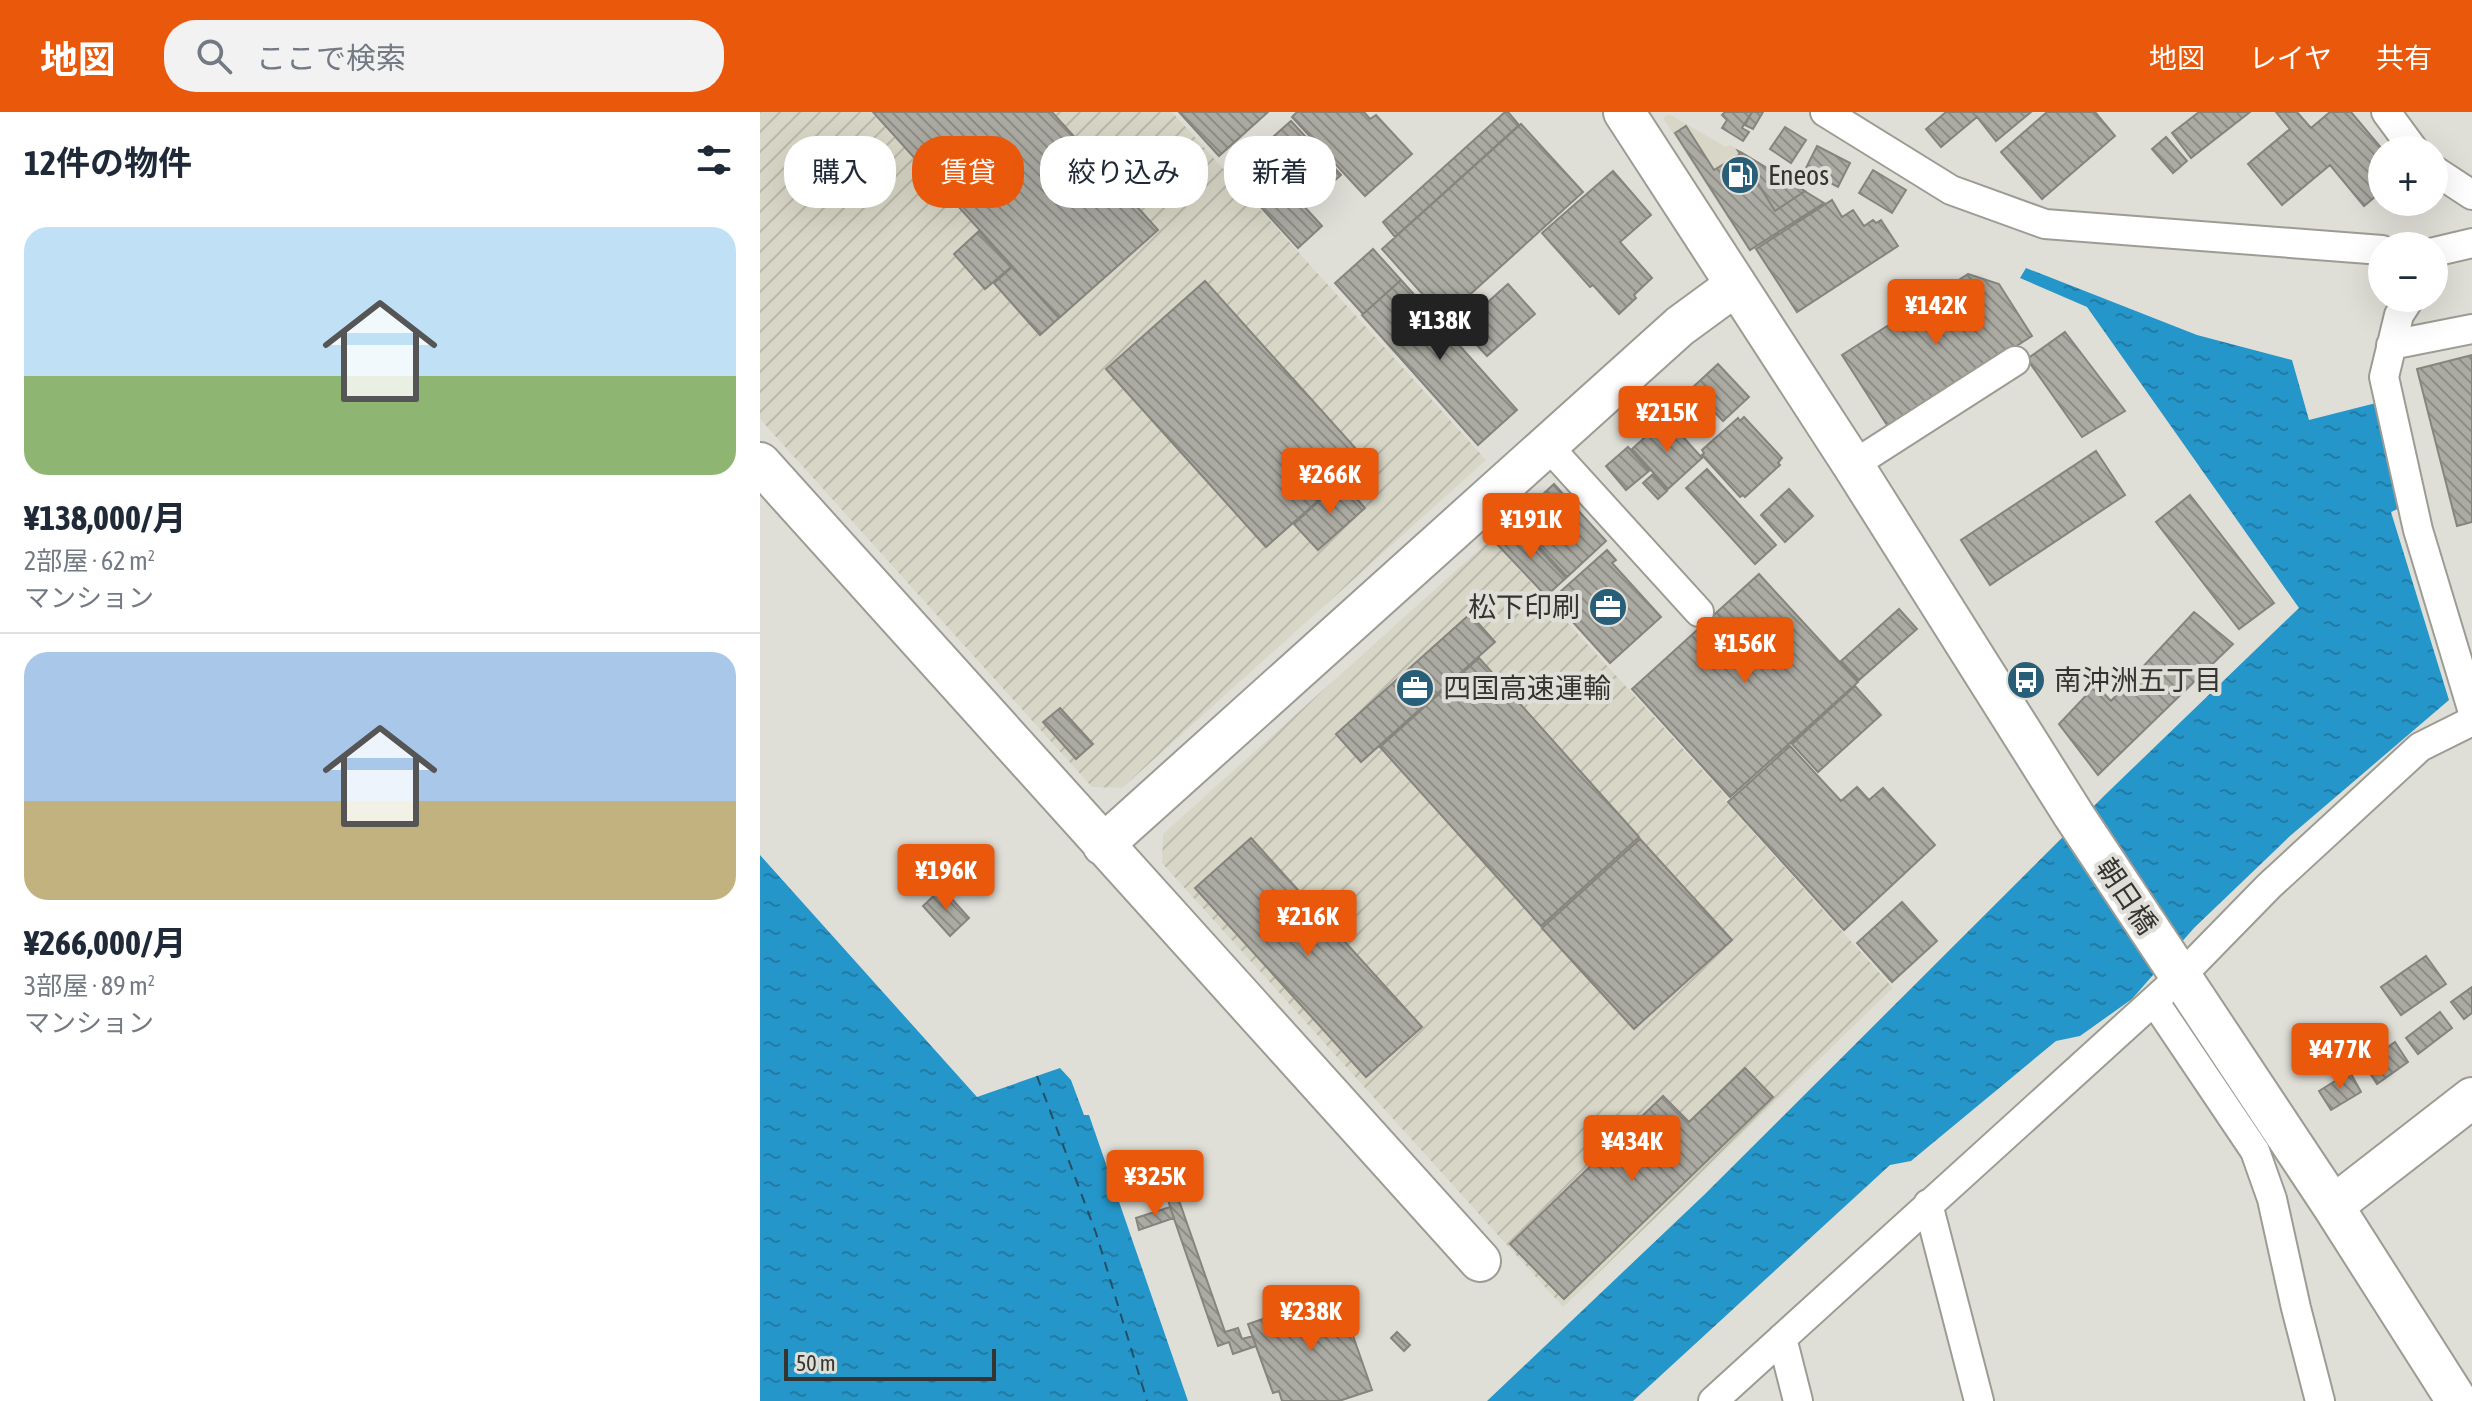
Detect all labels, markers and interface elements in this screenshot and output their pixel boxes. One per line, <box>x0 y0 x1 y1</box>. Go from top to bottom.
search box <box>164 20 724 92</box>
icon: search <box>192 34 236 78</box>
text: 地図 <box>40 38 116 81</box>
text: ここで検索 <box>256 41 406 75</box>
text: 地図 <box>2149 42 2205 74</box>
text: レイヤ <box>2249 42 2332 74</box>
text: 共有 <box>2376 42 2432 74</box>
chip: 購入 <box>784 136 896 208</box>
chip: 賃貸 <box>912 136 1024 208</box>
chip: 絞り込み <box>1040 136 1208 208</box>
chip: 新着 <box>1224 136 1336 208</box>
map controls <box>2368 136 2448 312</box>
button: + <box>2368 136 2448 216</box>
icon: filters <box>692 138 736 182</box>
text: 12件の物件 <box>24 143 192 182</box>
fuel station icon: Eneos <box>1719 154 1761 196</box>
place label: Eneos <box>1768 159 1829 191</box>
button: − <box>2368 232 2448 312</box>
icon: home <box>308 279 452 423</box>
pin: ¥142K <box>1880 279 1992 347</box>
text: ¥142K <box>1906 290 1966 320</box>
pin: ¥138K <box>1384 294 1496 362</box>
text: ¥138K <box>1410 305 1470 335</box>
pin: ¥215K <box>1611 386 1723 454</box>
text: ¥215K <box>1637 397 1697 427</box>
pin: ¥266K <box>1274 448 1386 516</box>
text: ¥266K <box>1300 459 1360 489</box>
pin: ¥191K <box>1475 493 1587 561</box>
text: ¥138,000/月 <box>24 498 187 537</box>
text: ¥191K <box>1501 504 1561 534</box>
text: 2部屋 · 62 m² <box>24 546 155 576</box>
text: マンション <box>24 583 154 613</box>
office icon: 松下印刷 <box>1587 586 1629 628</box>
place label: 松下印刷 <box>1468 591 1580 623</box>
pin: ¥156K <box>1689 617 1801 685</box>
text: ¥156K <box>1715 628 1775 658</box>
bus stop icon: 南沖洲五丁目 <box>2005 659 2047 701</box>
place label: 南沖洲五丁目 <box>2054 664 2222 696</box>
office icon: 四国高速運輸 <box>1394 667 1436 709</box>
place label: 四国高速運輸 <box>1443 672 1611 704</box>
icon: home <box>308 704 452 848</box>
pin: ¥196K <box>890 844 1002 912</box>
street label: 朝日橋 <box>2090 852 2164 940</box>
text: ¥196K <box>916 855 976 885</box>
pin: ¥216K <box>1252 890 1364 958</box>
text: ¥216K <box>1278 901 1338 931</box>
text: ¥266,000/月 <box>24 923 187 962</box>
text: 3部屋 · 89 m² <box>24 971 155 1001</box>
text: マンション <box>24 1008 154 1038</box>
pin: ¥477K <box>2284 1023 2396 1091</box>
text: ¥477K <box>2310 1034 2370 1064</box>
pin: ¥434K <box>1576 1115 1688 1183</box>
text: ¥434K <box>1602 1126 1662 1156</box>
pin: ¥325K <box>1099 1150 1211 1218</box>
text: ¥325K <box>1125 1161 1185 1191</box>
pin: ¥238K <box>1255 1285 1367 1353</box>
text: ¥238K <box>1281 1296 1341 1326</box>
scale bar <box>784 1345 996 1381</box>
text: 50 m <box>796 1350 836 1376</box>

